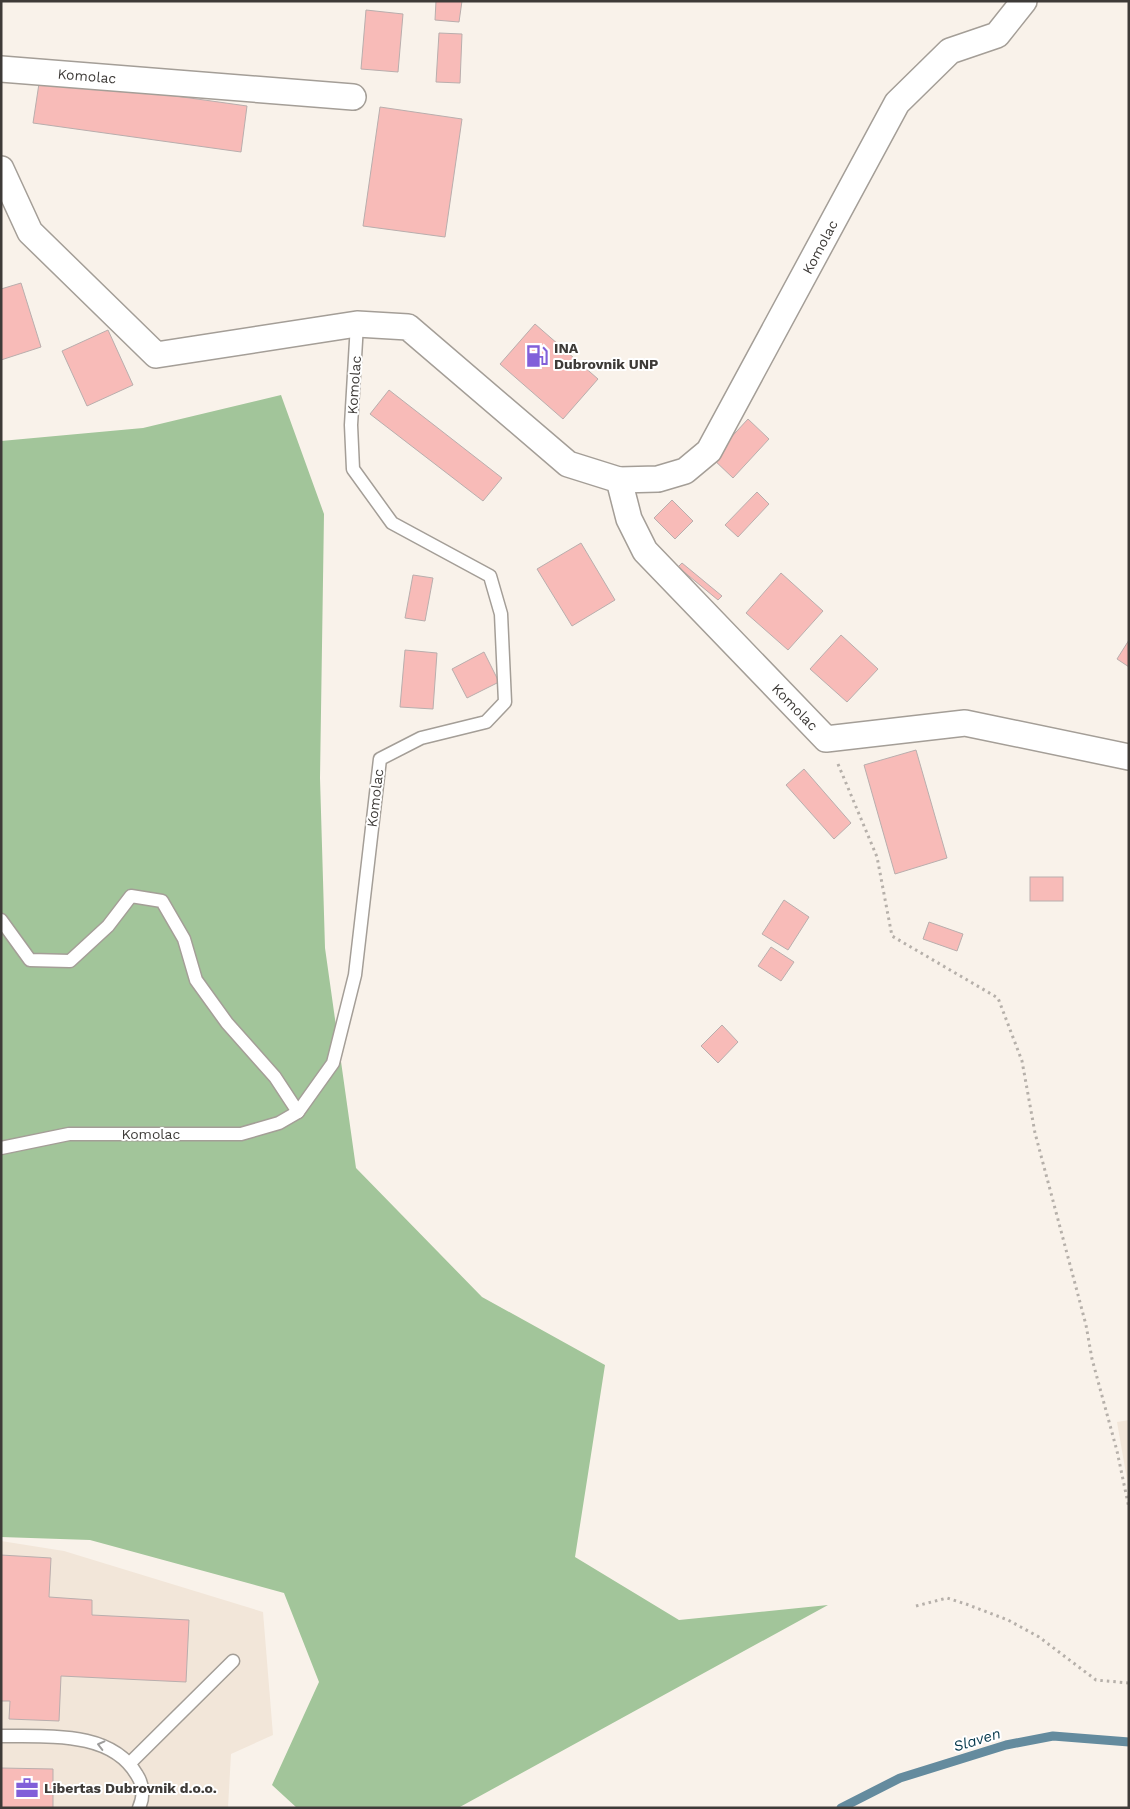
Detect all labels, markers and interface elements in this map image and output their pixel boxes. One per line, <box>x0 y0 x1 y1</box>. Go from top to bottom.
street label: Komolac <box>57 65 117 87</box>
street label: Komolac <box>799 217 841 277</box>
place label: INA Dubrovnik UNP <box>554 340 658 372</box>
fuel station icon: INA Dubrovnik UNP <box>524 343 550 369</box>
street label: Komolac <box>344 355 364 415</box>
street label: Komolac <box>769 680 821 734</box>
street label: Komolac <box>363 768 387 828</box>
street label: Komolac <box>122 1126 181 1142</box>
water label: Slaven <box>951 1724 1003 1756</box>
one-way arrow <box>97 1741 105 1751</box>
office icon: Libertas Dubrovnik d.o.o. <box>14 1775 40 1801</box>
place label: Libertas Dubrovnik d.o.o. <box>44 1780 217 1796</box>

